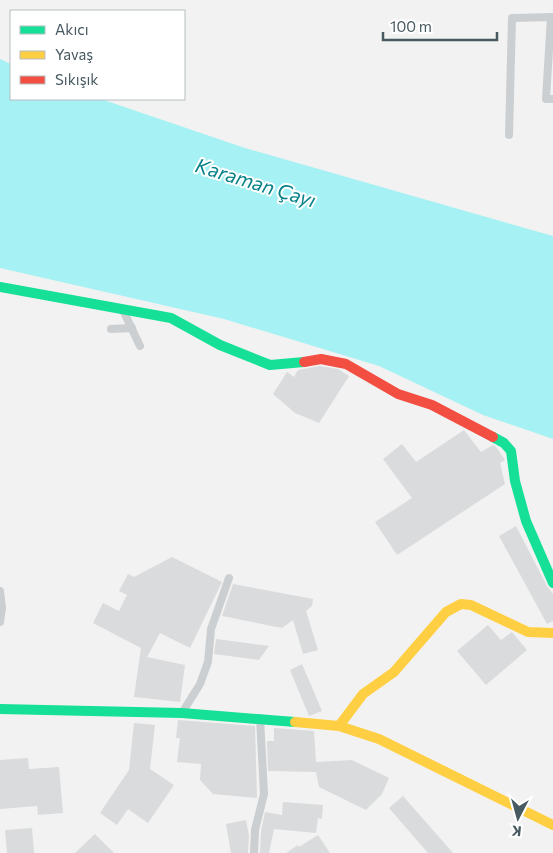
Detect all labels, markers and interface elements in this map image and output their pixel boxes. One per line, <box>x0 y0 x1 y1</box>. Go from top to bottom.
legend <box>10 10 185 100</box>
scale bar <box>383 10 497 42</box>
text: 100 m <box>390 17 432 35</box>
text: Akıcı <box>55 20 89 38</box>
text: Yavaş <box>55 45 93 63</box>
text: Sıkışık <box>55 70 98 88</box>
water label: Karaman Çayı <box>193 152 319 212</box>
north arrow <box>493 793 543 843</box>
text: K <box>511 822 522 840</box>

